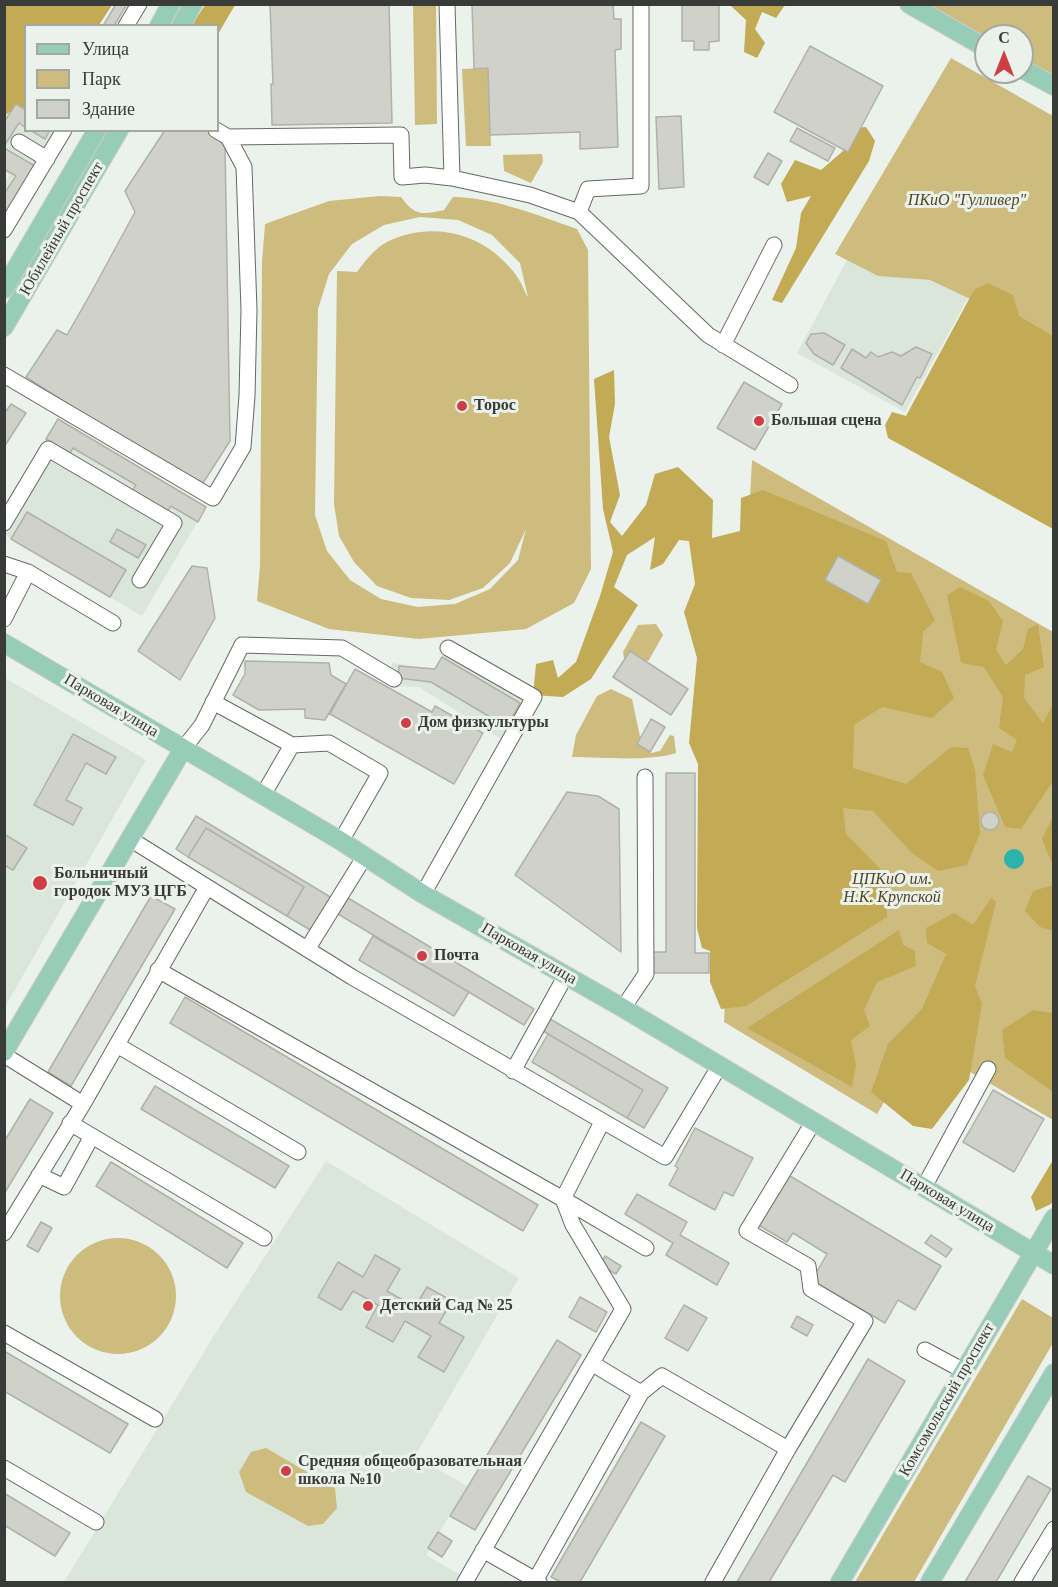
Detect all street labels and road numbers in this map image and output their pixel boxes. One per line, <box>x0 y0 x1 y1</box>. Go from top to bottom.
street label: Юбилейный проспект <box>16 159 108 299</box>
street label: Парковая улица <box>60 670 162 742</box>
street label: Парковая улица <box>478 919 580 989</box>
street label: Парковая улица <box>896 1165 998 1237</box>
street label: Комсомольский проспект <box>895 1320 999 1480</box>

